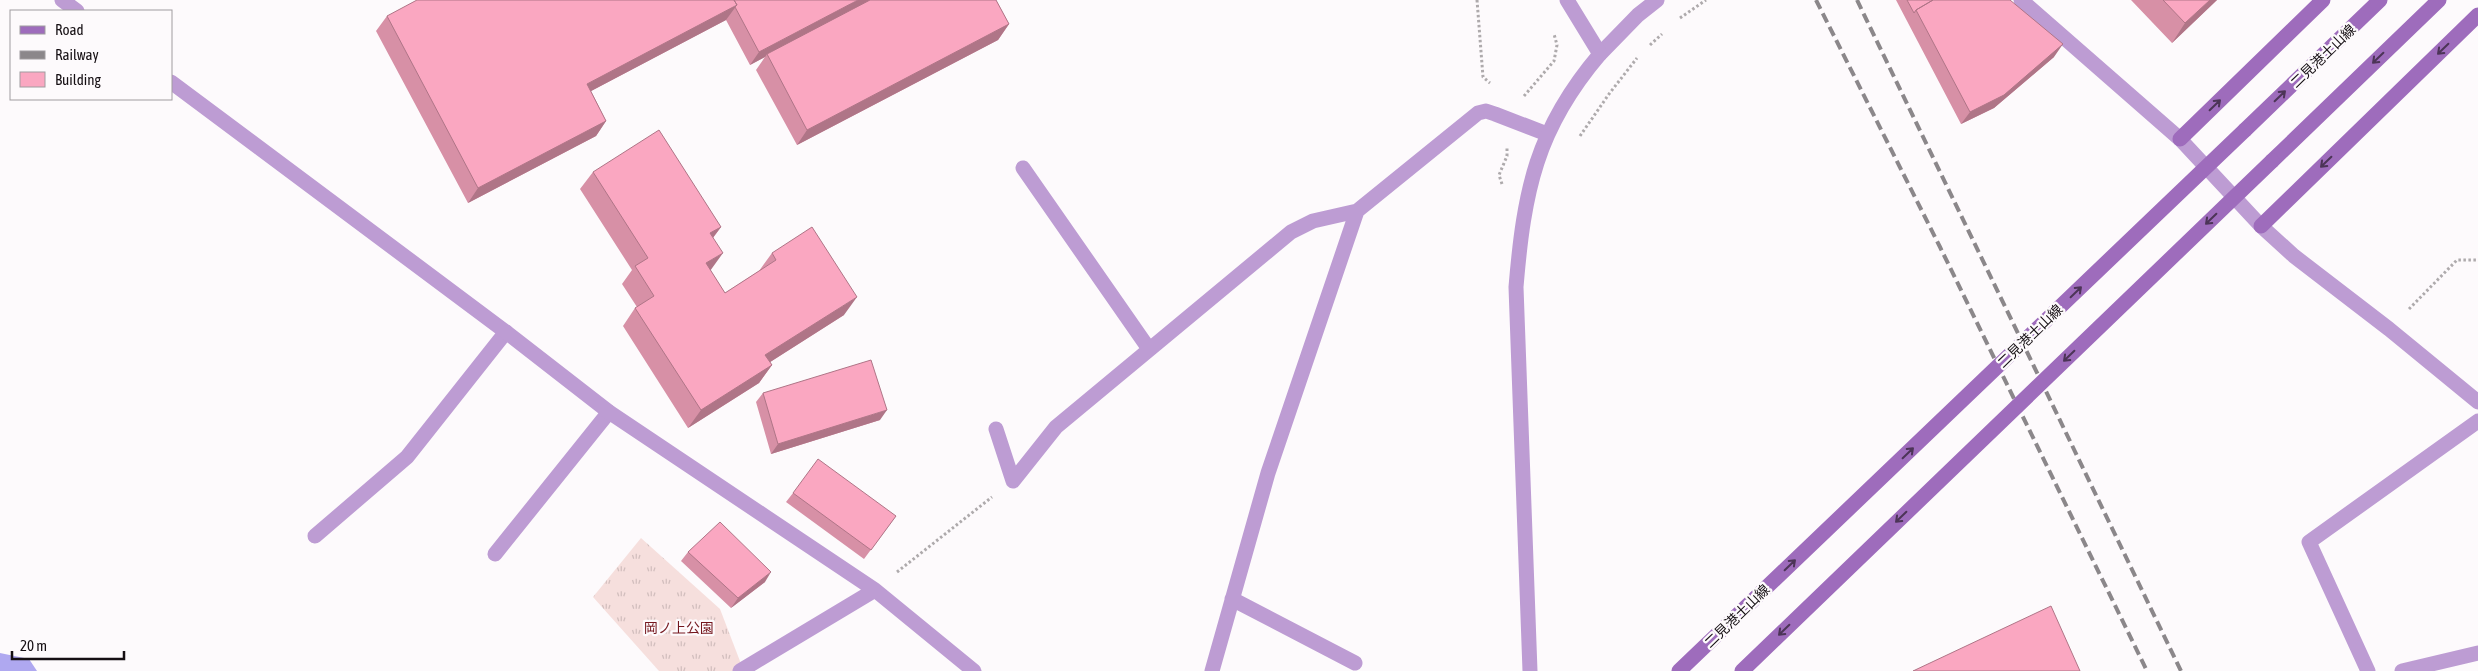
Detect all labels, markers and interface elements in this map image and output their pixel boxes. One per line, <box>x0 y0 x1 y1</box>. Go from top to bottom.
legend <box>10 10 172 100</box>
text: Road <box>55 21 84 38</box>
street label: 二見港土山線 <box>2287 21 2359 91</box>
one-way arrow <box>2437 43 2449 55</box>
text: Railway <box>55 46 99 63</box>
one-way arrow <box>2372 52 2385 64</box>
text: Building <box>55 71 101 88</box>
one-way arrow <box>2274 90 2287 102</box>
one-way arrow <box>2208 100 2220 112</box>
one-way arrow <box>2320 156 2333 168</box>
one-way arrow <box>2205 213 2217 225</box>
one-way arrow <box>2069 286 2082 298</box>
street label: 二見港土山線 <box>1994 301 2066 371</box>
one-way arrow <box>2063 350 2075 362</box>
one-way arrow <box>1901 447 1914 459</box>
one-way arrow <box>1895 511 1908 523</box>
one-way arrow <box>1784 559 1796 571</box>
street label: 二見港土山線 <box>1701 581 1773 651</box>
park label: 岡ノ上公園 <box>644 620 714 636</box>
one-way arrow <box>1778 624 1791 636</box>
scale bar <box>12 628 125 660</box>
text: 20 m <box>20 637 47 654</box>

